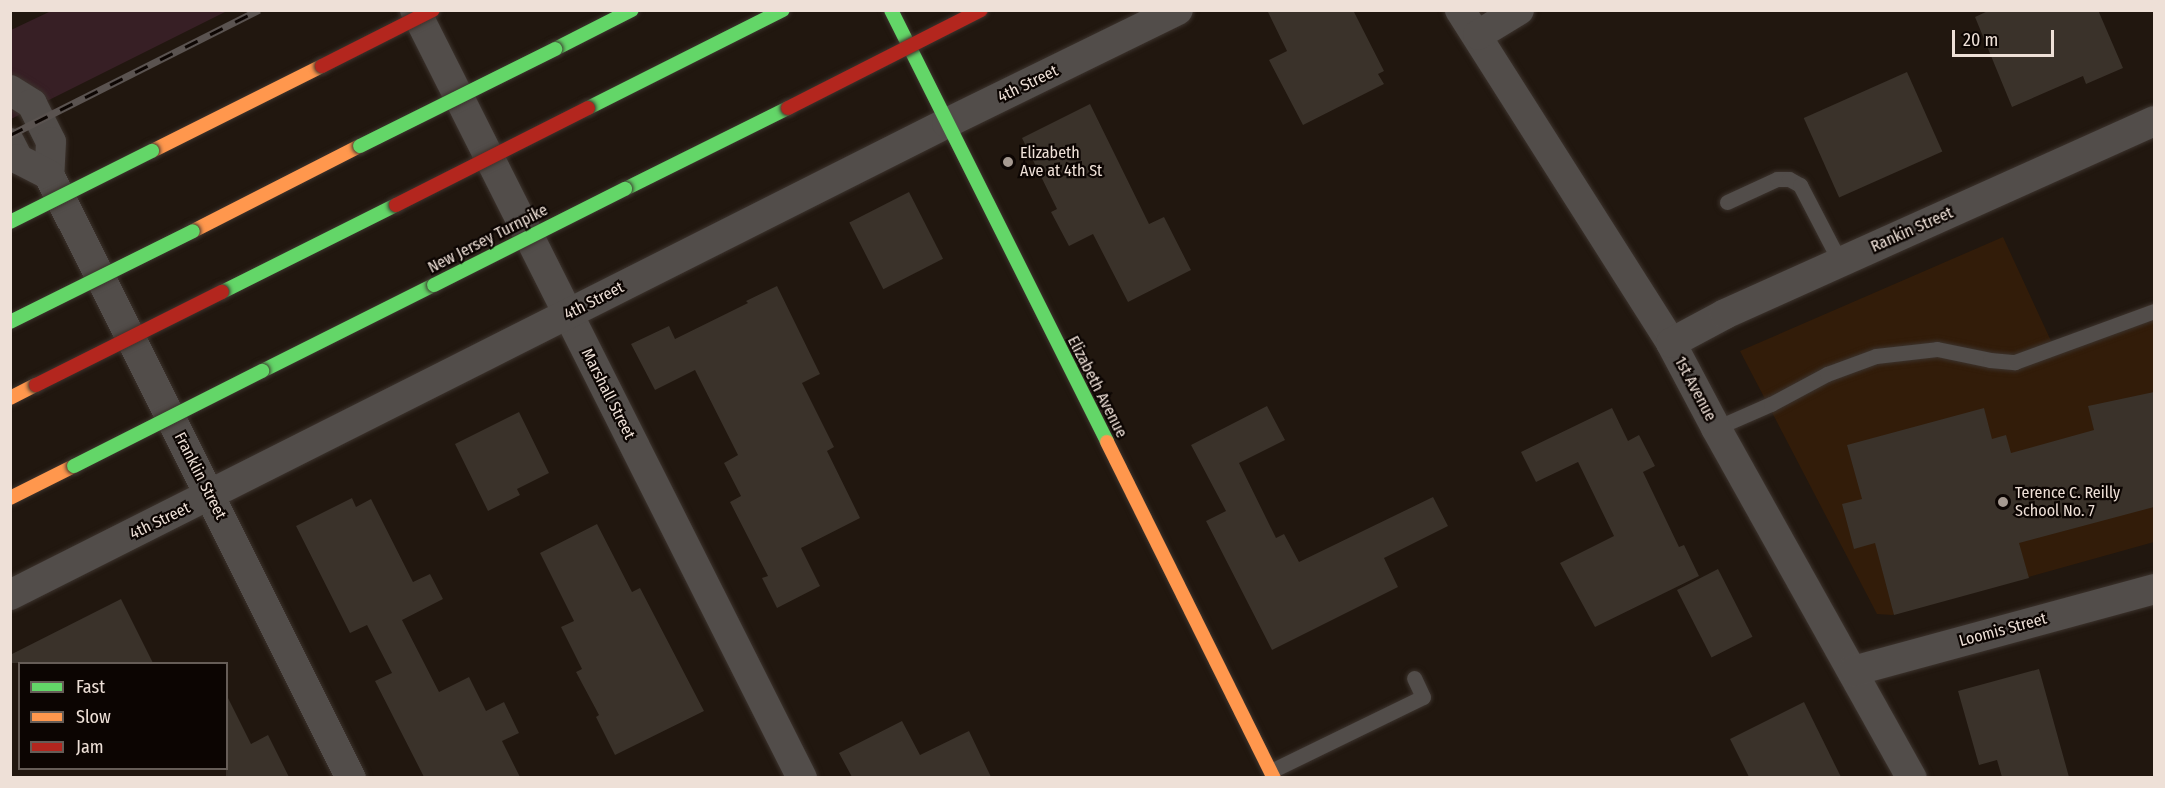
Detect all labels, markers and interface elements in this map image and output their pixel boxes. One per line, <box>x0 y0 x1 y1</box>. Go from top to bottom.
scale bar <box>1955 18 2057 56</box>
text: 20 m <box>1963 29 1998 51</box>
street label: 4th Street <box>995 61 1061 107</box>
place label: Elizabeth Ave at 4th St <box>1020 143 1102 181</box>
marker: Elizabeth Ave at 4th St <box>1001 155 1015 169</box>
street label: New Jersey Turnpike <box>425 200 551 278</box>
street label: Rankin Street <box>1868 203 1956 257</box>
street label: 4th Street <box>561 278 627 324</box>
street label: Elizabeth Avenue <box>1063 333 1131 441</box>
street label: Marshall Street <box>577 346 639 442</box>
street label: 1st Avenue <box>1670 354 1720 424</box>
street label: Franklin Street <box>170 429 230 523</box>
place label: Terence C. Reilly School No. 7 <box>2015 483 2120 521</box>
marker: Terence C. Reilly School No. 7 <box>1996 495 2010 509</box>
street label: 4th Street <box>127 498 193 544</box>
street label: Loomis Street <box>1957 609 2049 651</box>
legend <box>18 662 228 770</box>
text: Fast <box>76 676 105 698</box>
text: Slow <box>76 706 111 728</box>
text: Jam <box>76 736 104 758</box>

